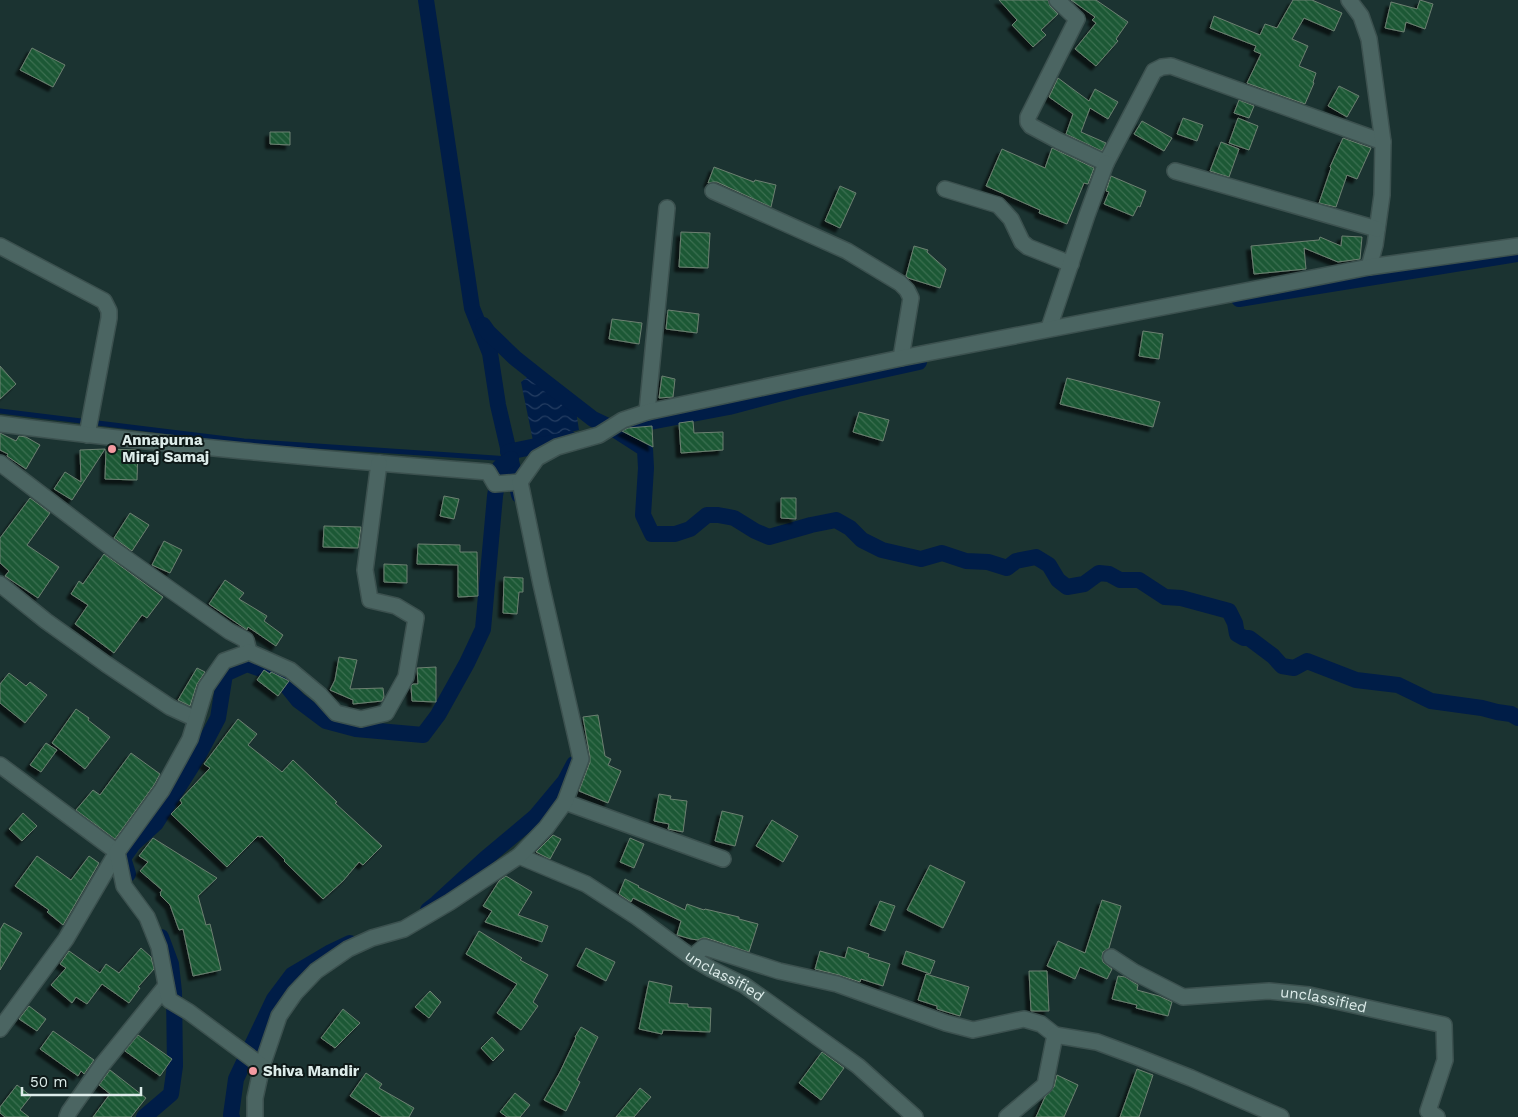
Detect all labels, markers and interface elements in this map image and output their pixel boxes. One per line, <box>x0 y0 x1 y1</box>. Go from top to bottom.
place label: Annapurna Miraj Samaj <box>122 431 209 466</box>
marker: Annapurna Miraj Samaj <box>106 443 118 455</box>
street label: unclassified <box>681 946 767 1005</box>
street label: unclassified <box>1279 983 1369 1017</box>
place label: Shiva Mandir <box>263 1062 360 1080</box>
scale bar <box>22 1064 141 1096</box>
marker: Shiva Mandir <box>247 1065 259 1077</box>
text: 50 m <box>30 1073 67 1091</box>

